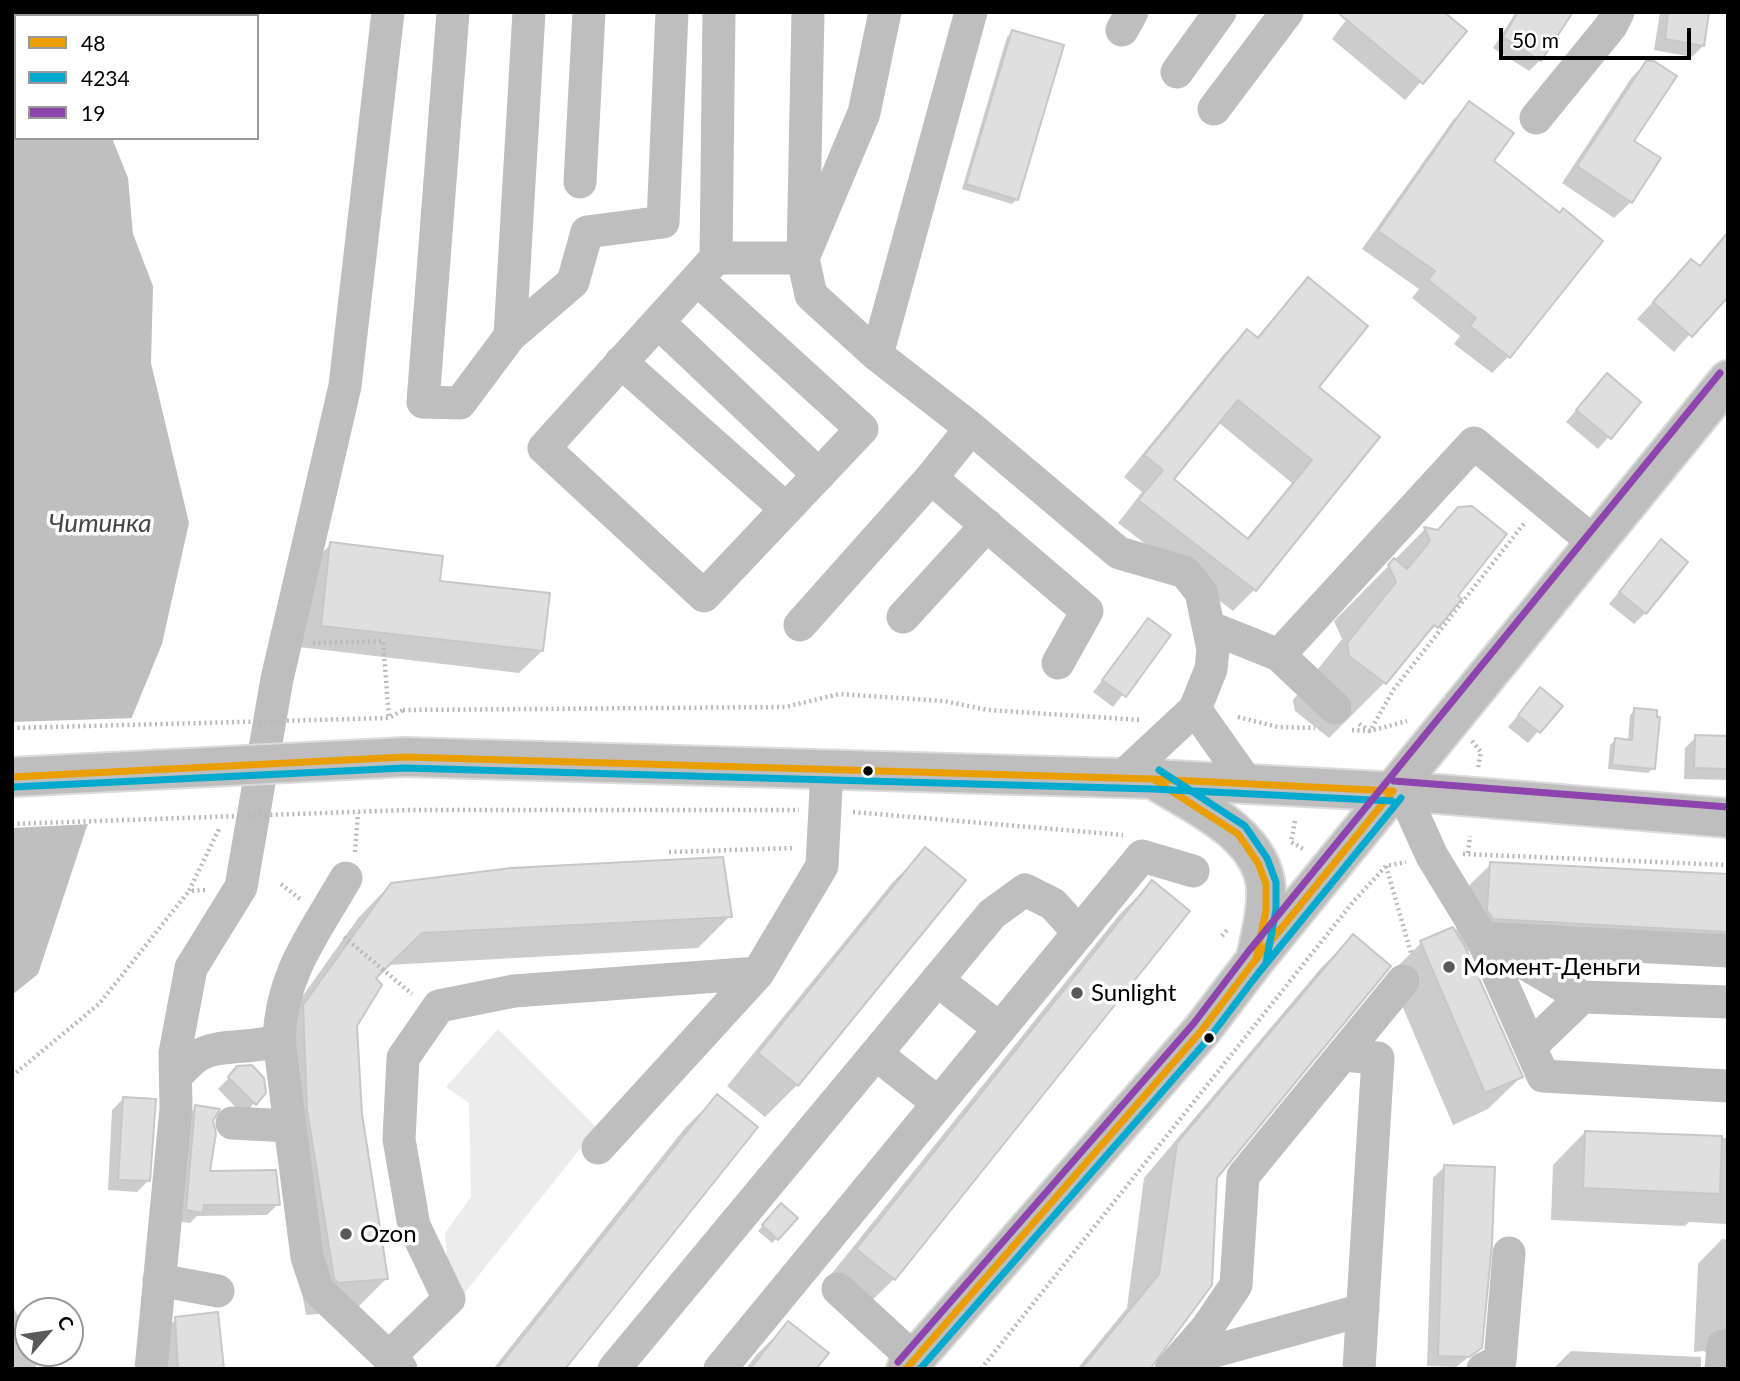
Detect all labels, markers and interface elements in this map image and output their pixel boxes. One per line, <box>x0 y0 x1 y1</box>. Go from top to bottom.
legend <box>14 14 259 140</box>
scale bar <box>1502 14 1694 58</box>
text: 50 m <box>1512 27 1559 52</box>
text: 48 <box>81 30 105 55</box>
text: 4234 <box>81 65 130 90</box>
text: 19 <box>81 100 105 125</box>
water label: Читинка <box>49 508 151 540</box>
unlabelled marker <box>861 764 875 778</box>
place label: Момент-Деньги <box>1463 953 1641 981</box>
marker: Момент-Деньги <box>1441 959 1457 975</box>
place label: Sunlight <box>1091 979 1176 1007</box>
marker: Sunlight <box>1069 985 1085 1001</box>
unlabelled marker <box>1202 1031 1216 1045</box>
place label: Ozon <box>360 1220 417 1248</box>
marker: Ozon <box>338 1226 354 1242</box>
north arrow <box>14 1297 84 1367</box>
text: С <box>53 1311 79 1334</box>

